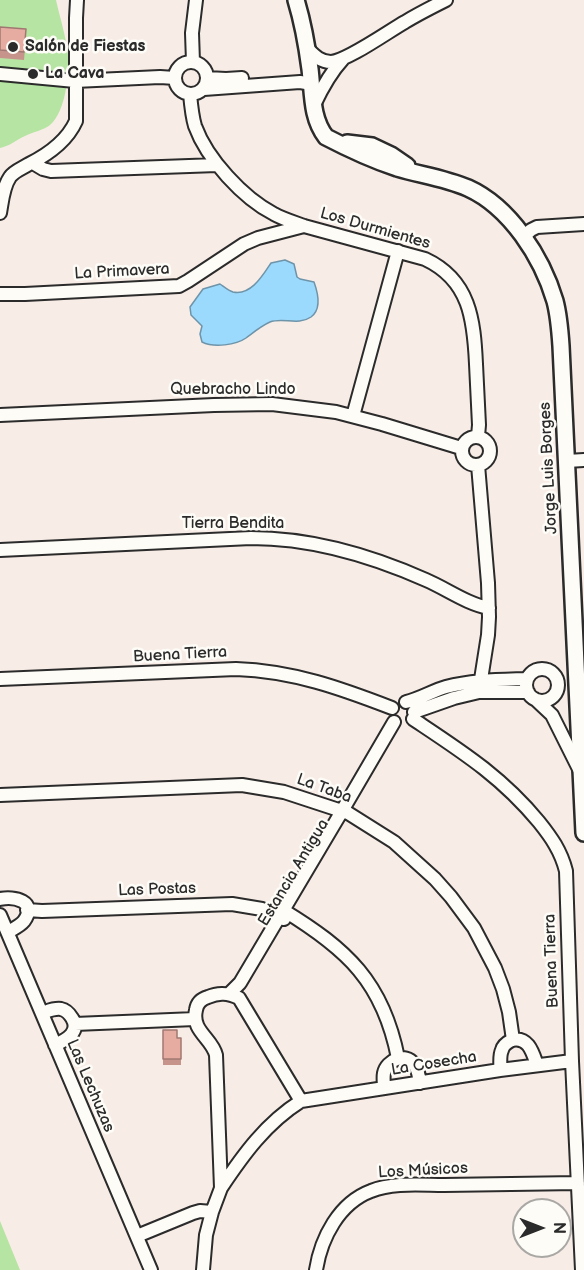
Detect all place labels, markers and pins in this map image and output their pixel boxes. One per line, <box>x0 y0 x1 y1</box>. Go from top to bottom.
place label: Salón de Fiestas <box>25 37 145 57</box>
marker: Salón de Fiestas <box>6 40 20 54</box>
place label: La Cava <box>45 64 104 84</box>
marker: La Cava <box>26 67 40 81</box>

